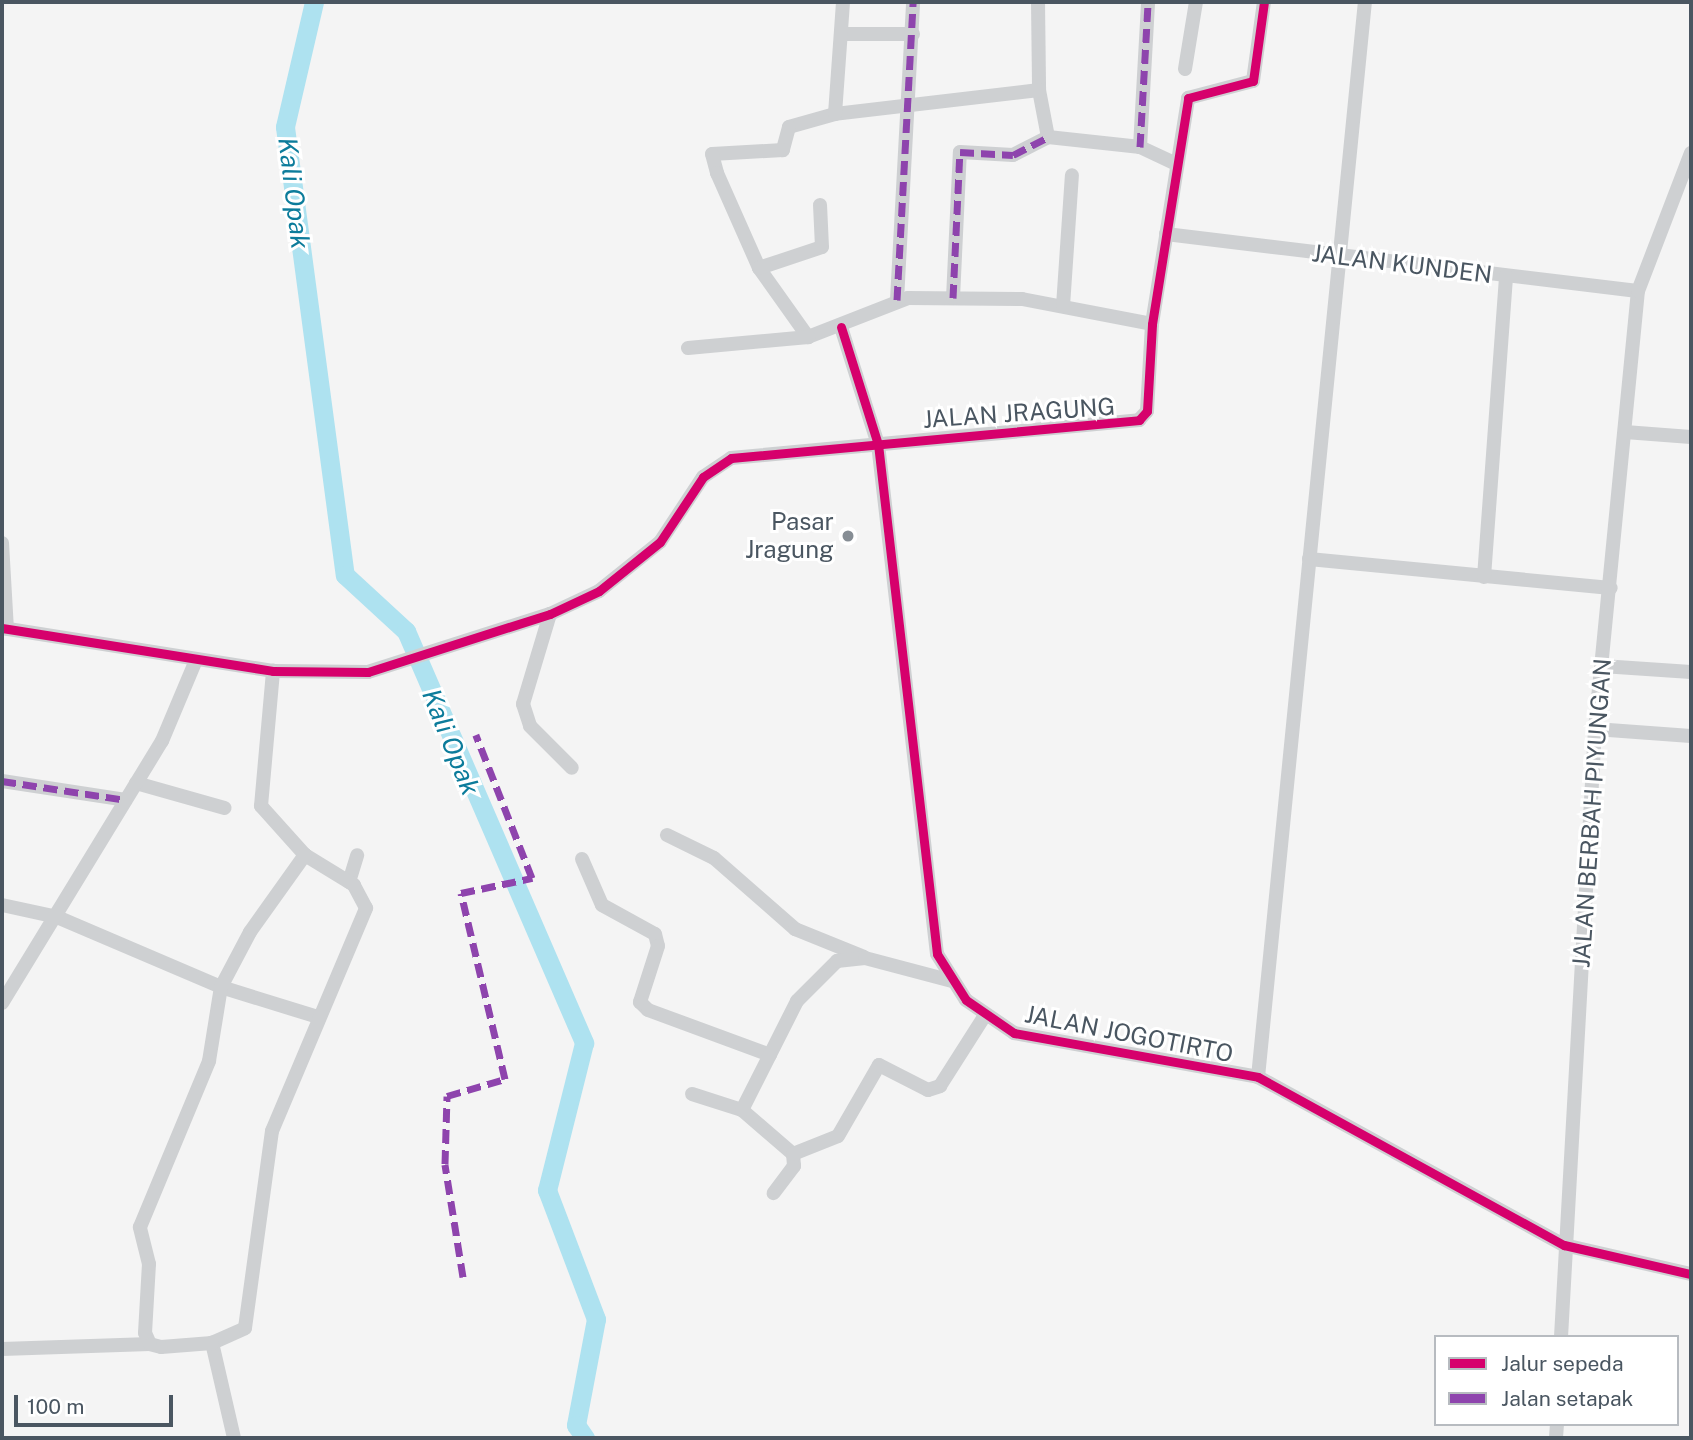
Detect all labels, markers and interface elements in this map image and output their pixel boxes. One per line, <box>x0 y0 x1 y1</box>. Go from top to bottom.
water label: Kali Opak <box>272 136 316 250</box>
street label: JALAN KUNDEN <box>1310 239 1494 289</box>
street label: JALAN JRAGUNG <box>922 392 1116 434</box>
place label: Pasar Jragung <box>745 508 834 564</box>
marker: Pasar Jragung <box>840 528 856 544</box>
street label: JALAN BERBAH PIYUNGAN <box>1567 657 1617 969</box>
water label: Kali Opak <box>416 684 486 800</box>
street label: JALAN JOGOTIRTO <box>1022 1000 1236 1068</box>
legend <box>1434 1335 1679 1426</box>
text: Jalur sepeda <box>1501 1351 1624 1376</box>
scale bar <box>18 1380 177 1424</box>
text: Jalan setapak <box>1501 1386 1633 1411</box>
text: 100 m <box>27 1394 84 1419</box>

